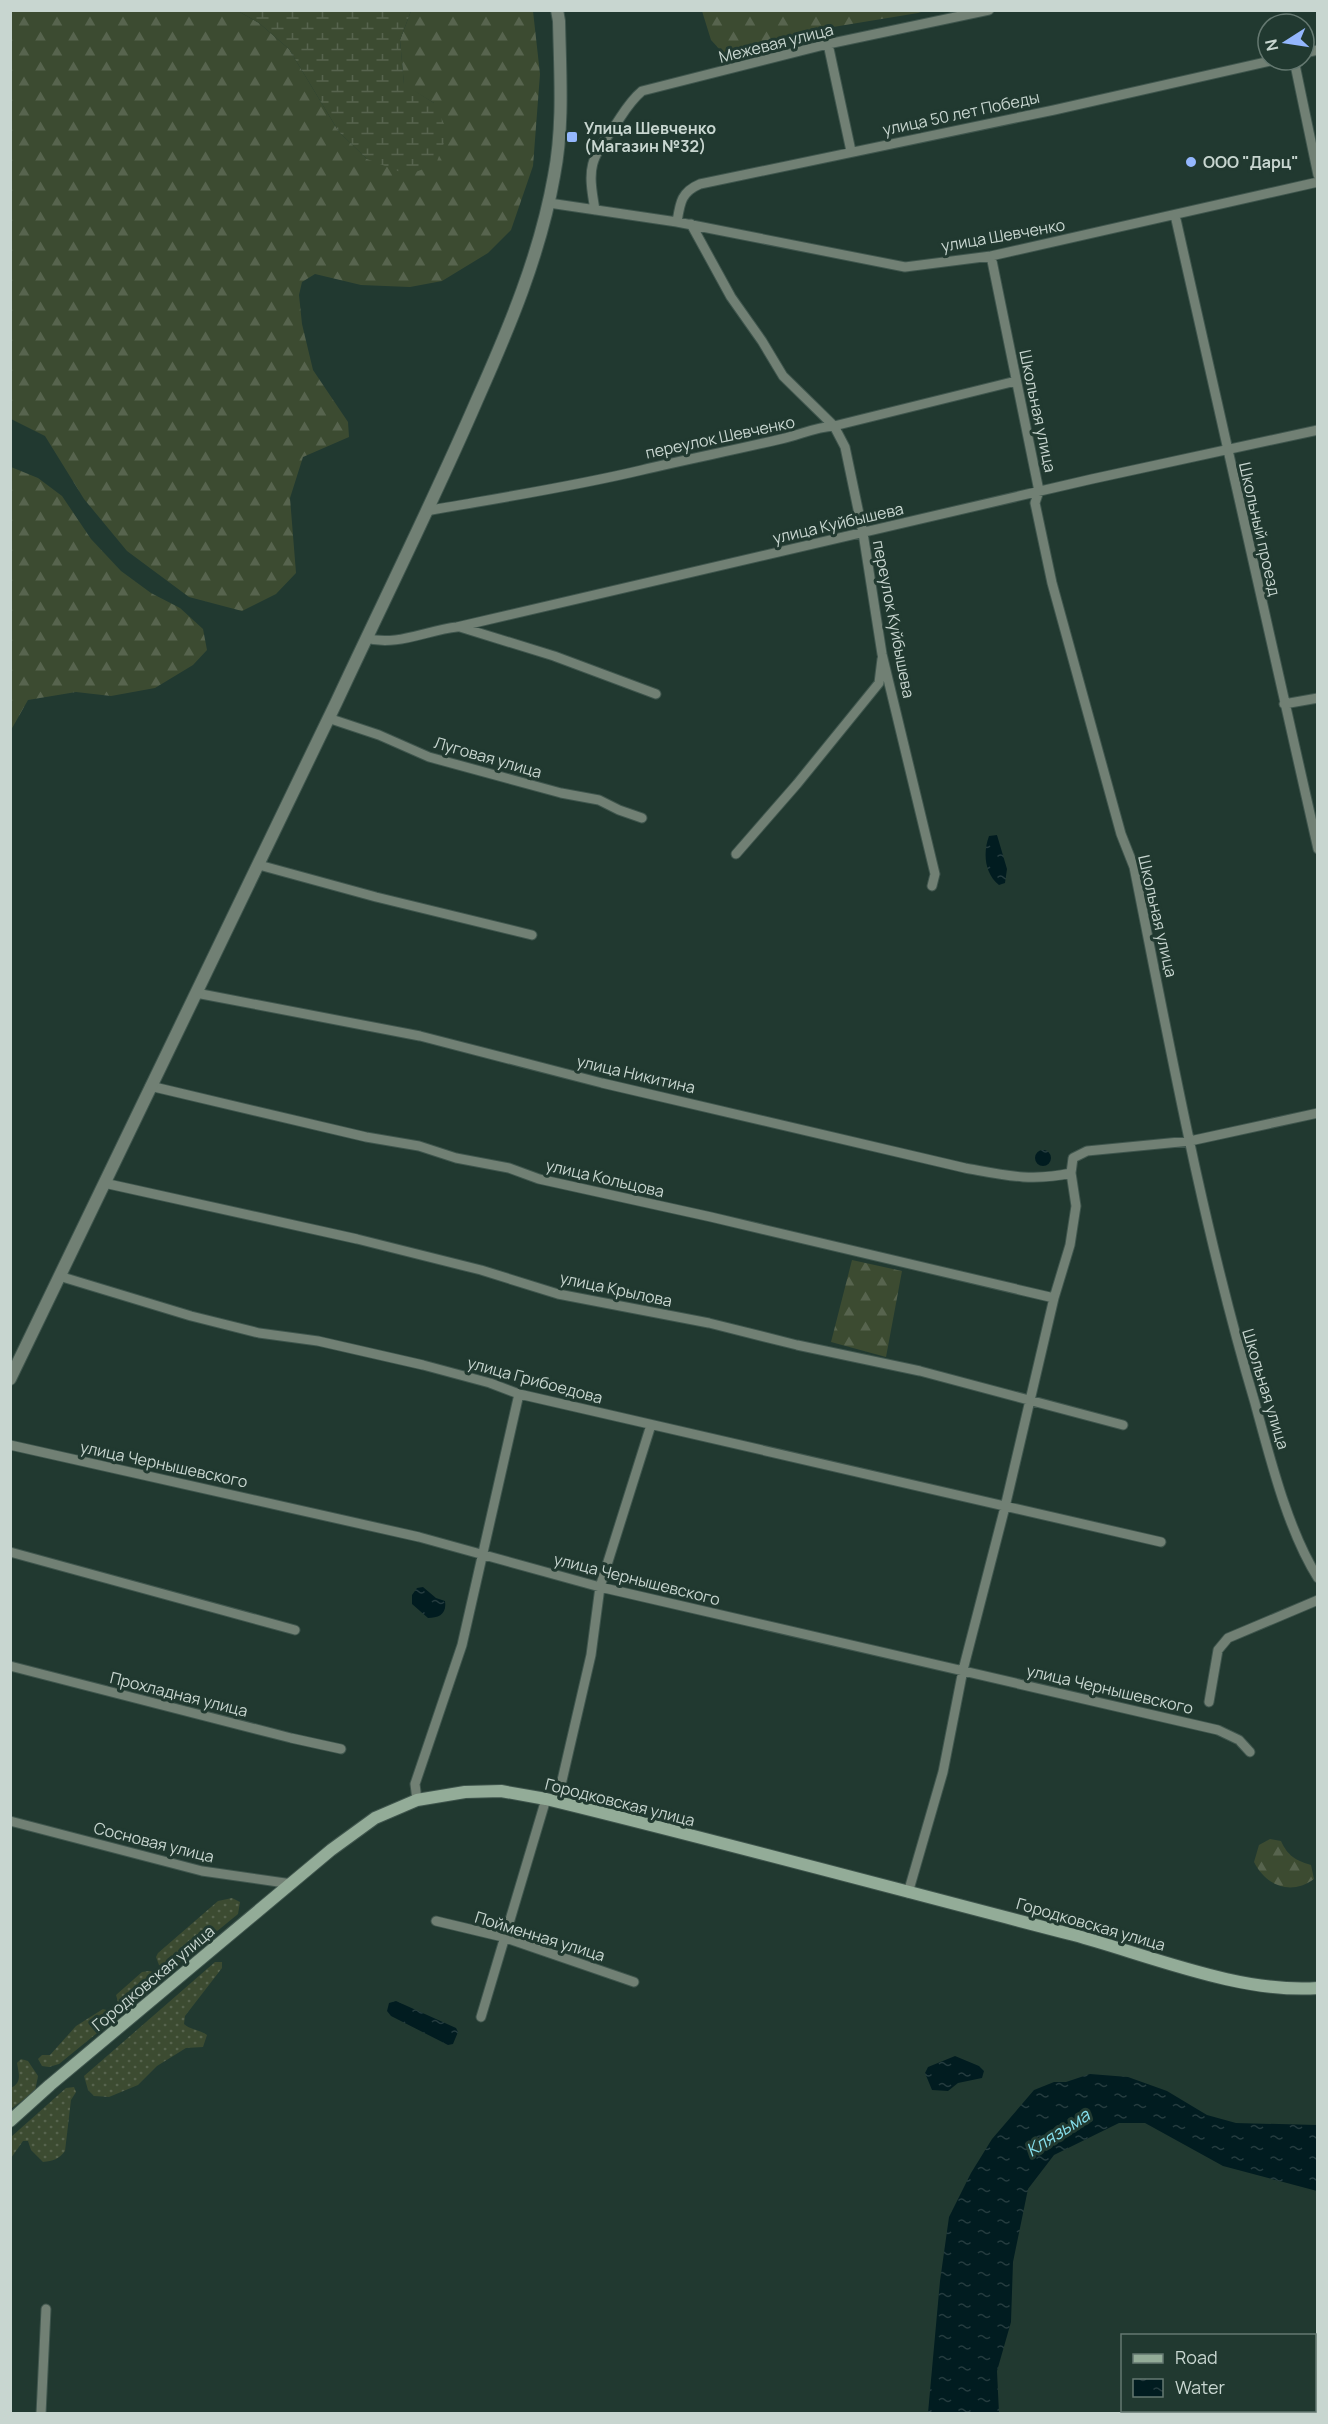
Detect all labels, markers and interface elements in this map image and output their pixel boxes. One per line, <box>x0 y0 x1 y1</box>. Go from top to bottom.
north arrow <box>1256 12 1316 72</box>
street label: Межевая улица <box>716 18 836 68</box>
text: N <box>1259 37 1283 53</box>
street label: улица 50 лет Победы <box>881 86 1041 140</box>
place label: Улица Шевченко (Магазин №32) <box>584 117 716 157</box>
marker: Улица Шевченко (Магазин №32) <box>565 130 579 144</box>
place label: ООО "Дарц" <box>1203 151 1299 173</box>
marker: ООО "Дарц" <box>1184 155 1198 169</box>
street label: улица Шевченко <box>939 213 1067 257</box>
street label: Школьная улица <box>1014 348 1062 474</box>
street label: переулок Шевченко <box>643 410 797 464</box>
street label: Школьный проезд <box>1234 460 1286 598</box>
street label: улица Куйбышева <box>770 497 906 549</box>
street label: переулок Куйбышева <box>868 538 920 700</box>
street label: Луговая улица <box>432 731 544 783</box>
street label: Школьная улица <box>1133 853 1183 979</box>
street label: улица Никитина <box>575 1050 697 1098</box>
street label: улица Кольцова <box>544 1154 666 1202</box>
street label: улица Крылова <box>558 1266 674 1312</box>
street label: Школьная улица <box>1237 1326 1295 1452</box>
street label: улица Грибоедова <box>465 1351 605 1409</box>
street label: улица Чернышевского <box>78 1436 250 1492</box>
street label: улица Чернышевского <box>552 1548 722 1610</box>
street label: улица Чернышевского <box>1024 1659 1196 1719</box>
street label: Прохладная улица <box>108 1666 250 1722</box>
street label: Городковская улица <box>543 1773 697 1831</box>
street label: Сосновая улица <box>91 1816 217 1868</box>
street label: Городковская улица <box>1014 1892 1168 1956</box>
street label: Пойменная улица <box>472 1906 608 1966</box>
street label: Городковская улица <box>87 1920 219 2036</box>
water label: Клязьма <box>1021 2102 1095 2162</box>
legend <box>1121 2334 1316 2412</box>
text: Road <box>1175 2345 1218 2369</box>
text: Water <box>1175 2375 1225 2399</box>

